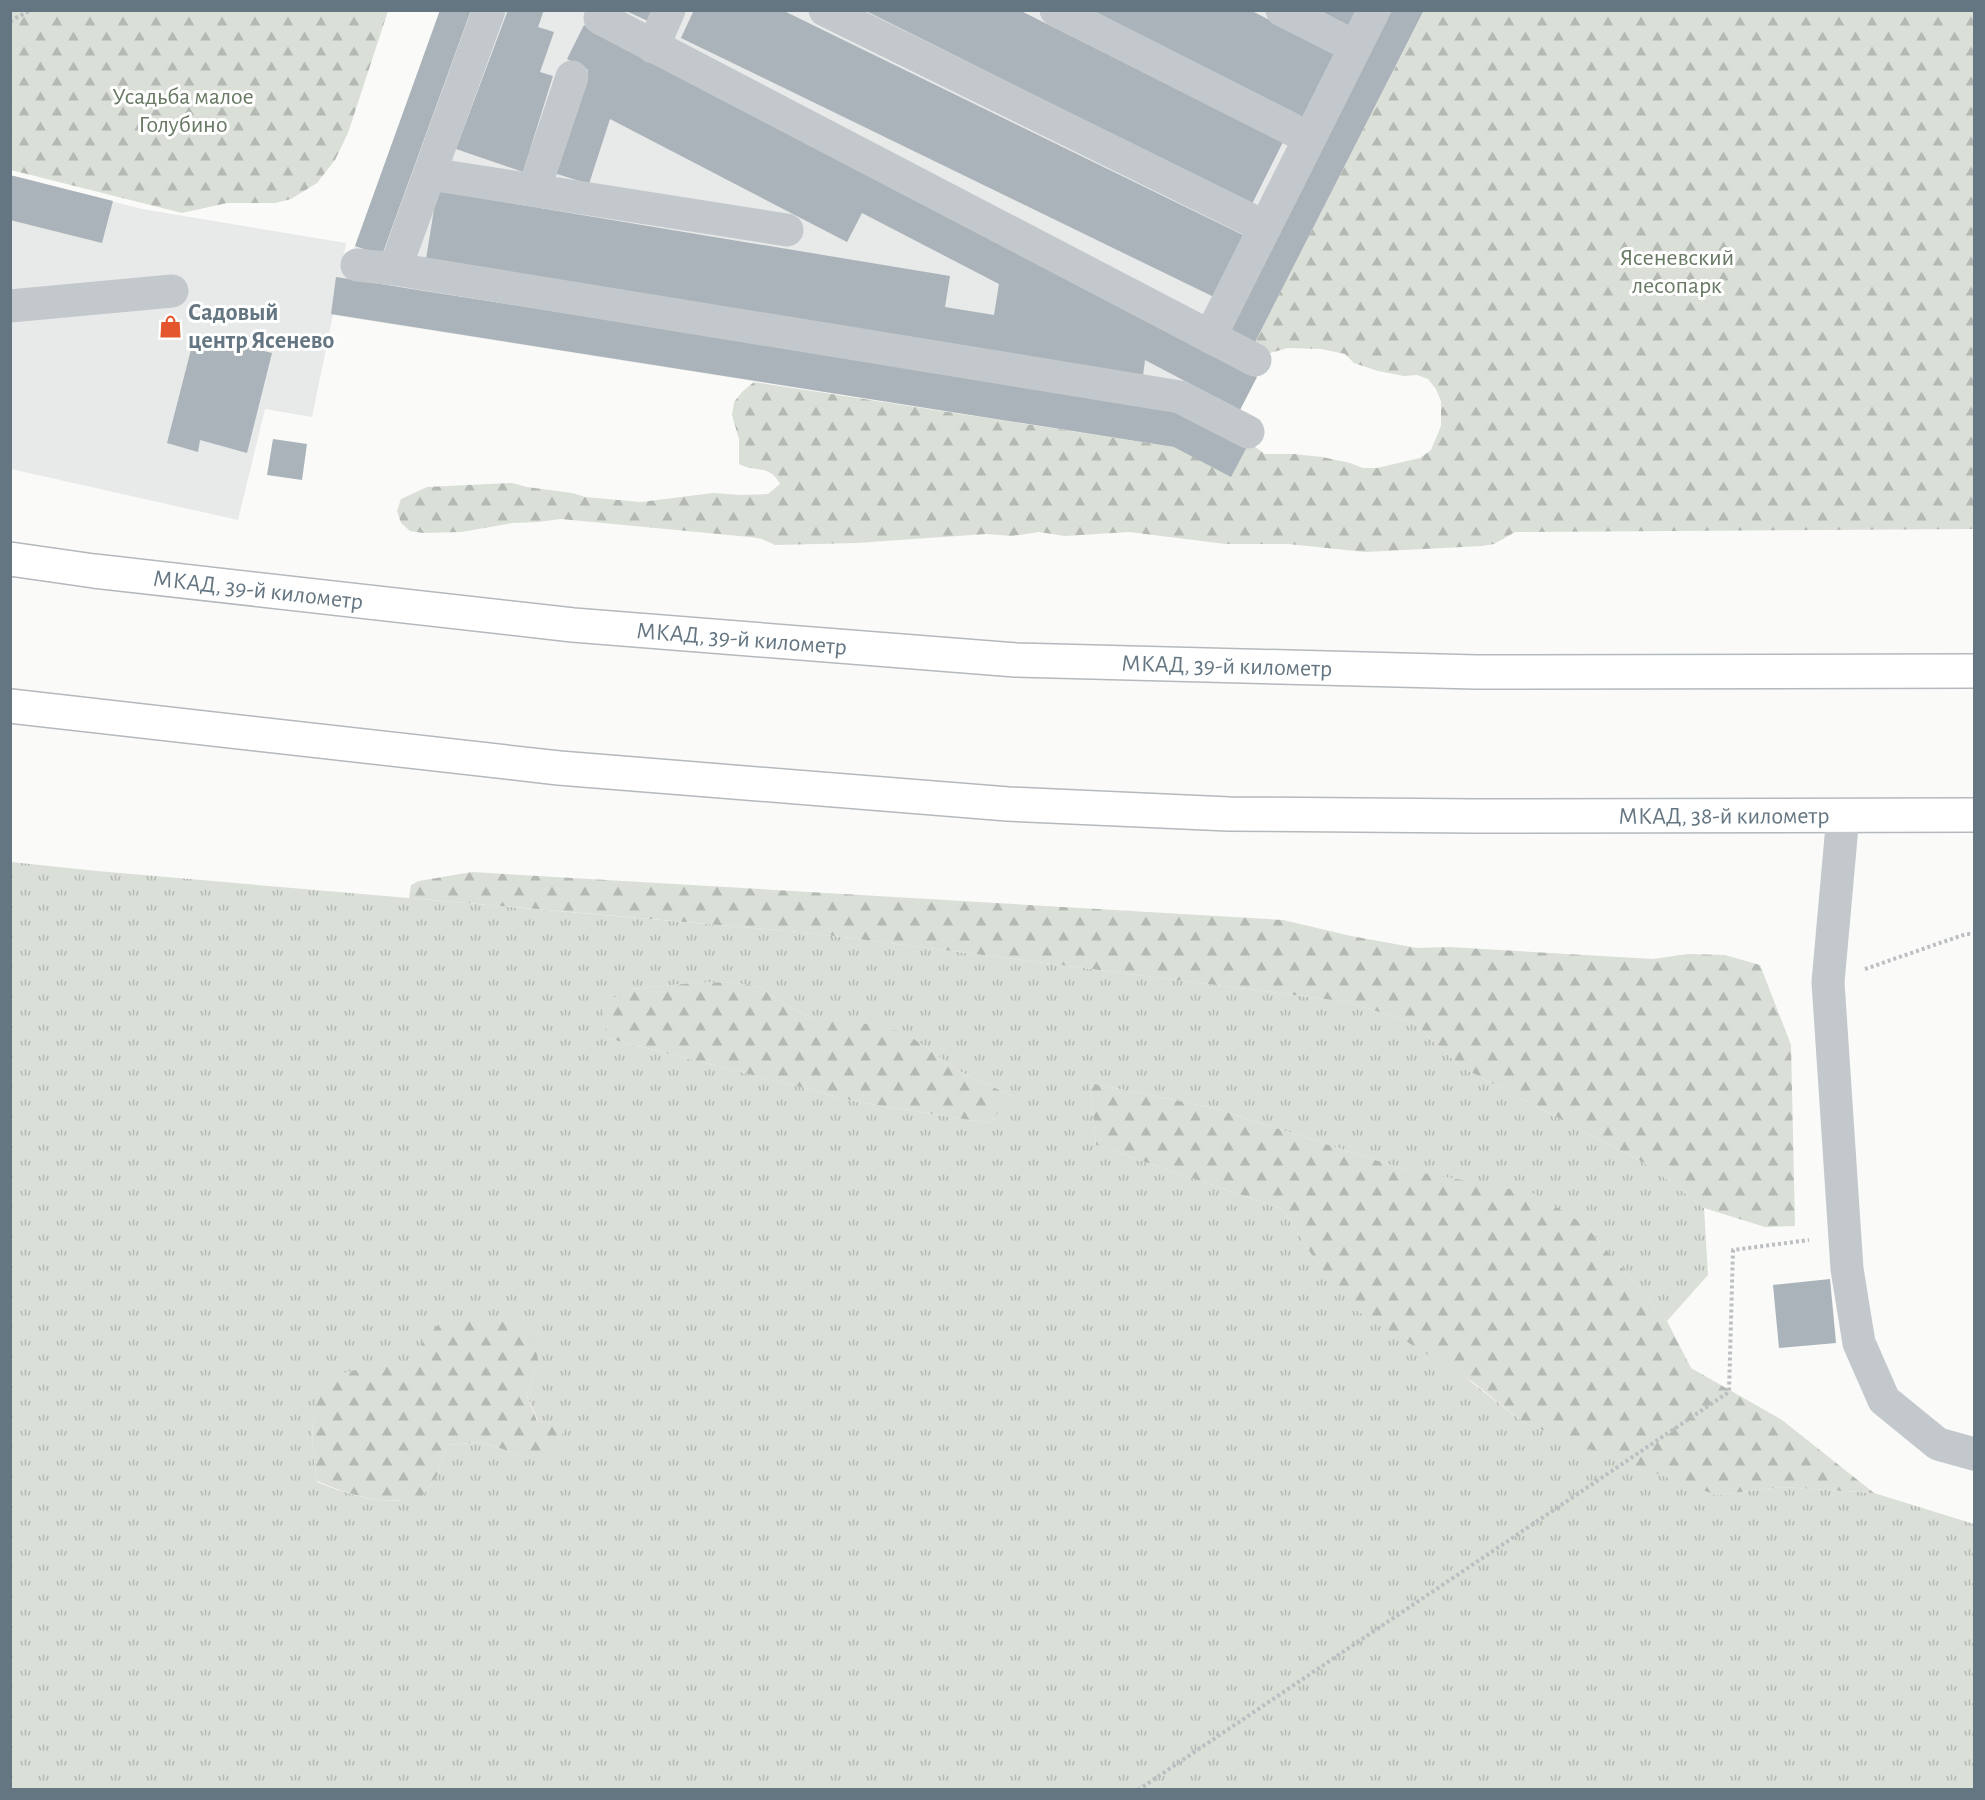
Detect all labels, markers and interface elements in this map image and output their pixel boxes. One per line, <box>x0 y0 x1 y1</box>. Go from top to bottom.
park label: Усадьба малое Голубино <box>112 85 254 137</box>
park label: Ясеневский лесопарк <box>1620 246 1734 298</box>
place label: Садовый центр Ясенево <box>188 301 334 353</box>
shop icon: Садовый центр Ясенево <box>157 313 183 339</box>
street label: МКАД, 39-й километр <box>152 567 364 614</box>
street label: МКАД, 39-й километр <box>635 619 848 660</box>
street label: МКАД, 39-й километр <box>1121 652 1332 681</box>
street label: МКАД, 38-й километр <box>1618 804 1829 829</box>

